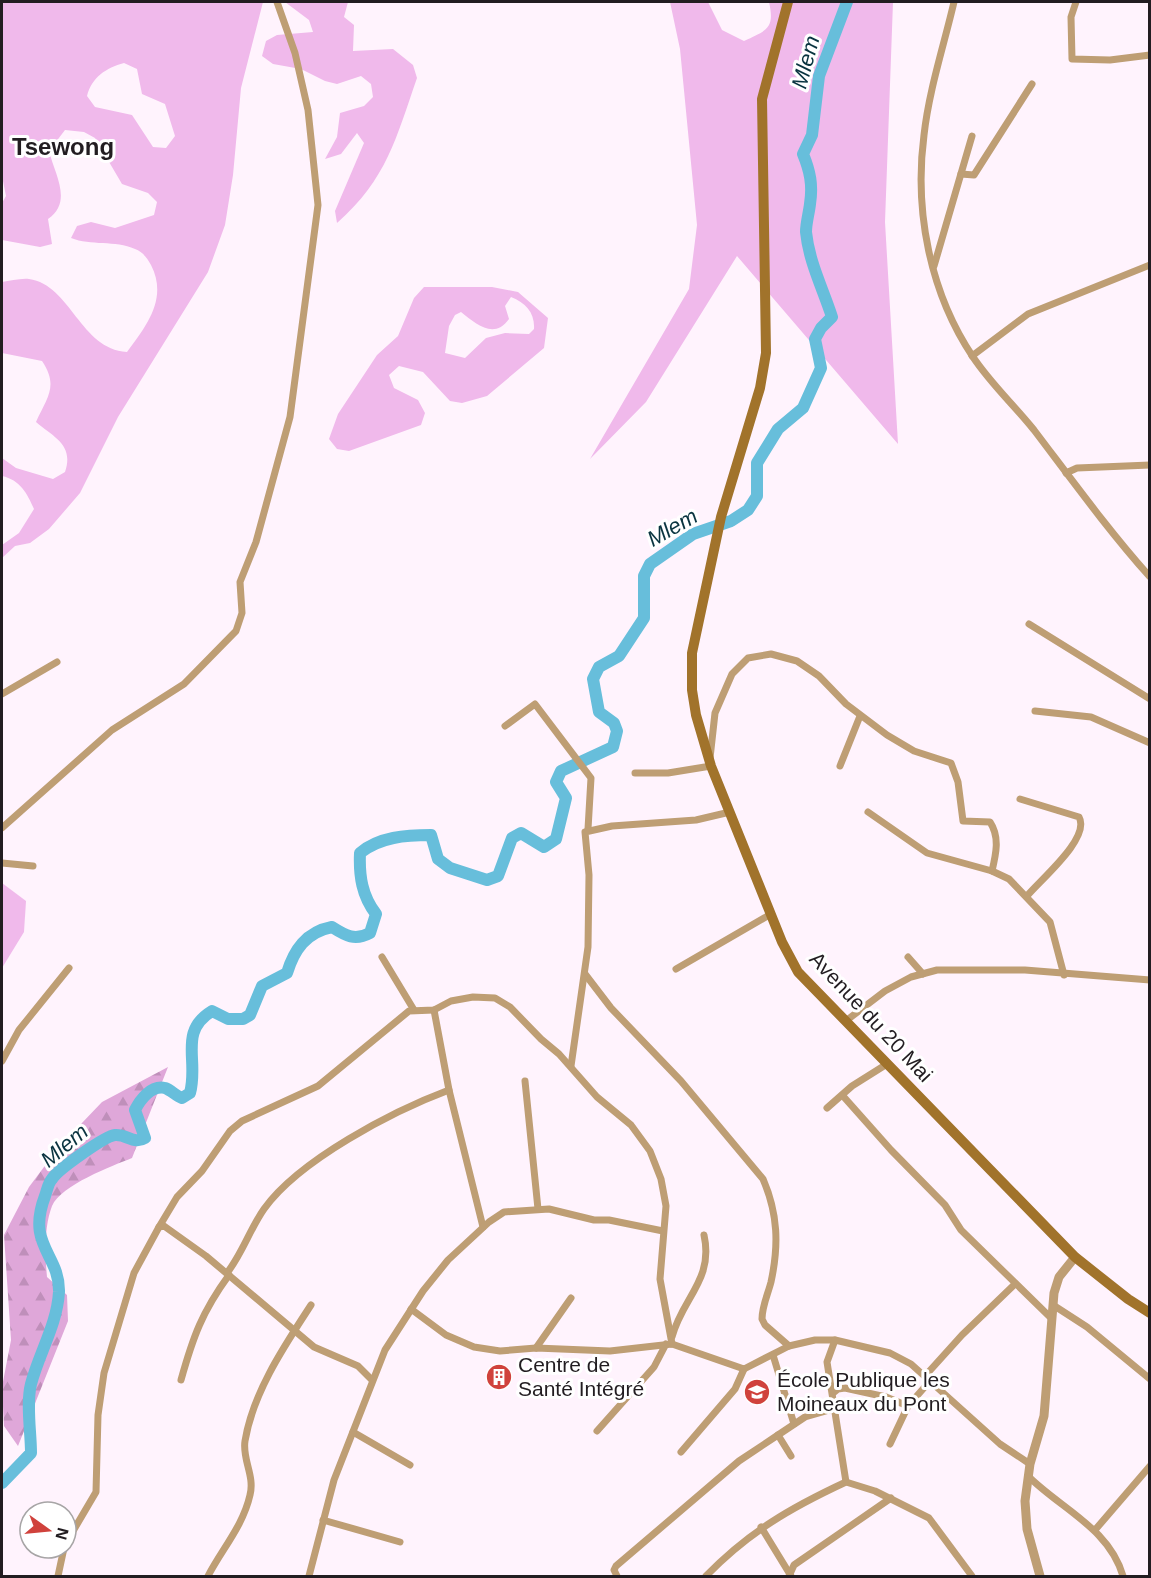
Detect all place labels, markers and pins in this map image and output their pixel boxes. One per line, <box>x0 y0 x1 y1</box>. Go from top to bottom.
place label: Centre de Santé Intégré <box>518 1353 644 1400</box>
building icon: Centre de Santé Intégré <box>484 1362 514 1392</box>
place label: École Publique les Moineaux du Pont <box>777 1368 950 1415</box>
school or university icon: École Publique les Moineaux du Pont <box>742 1377 772 1407</box>

